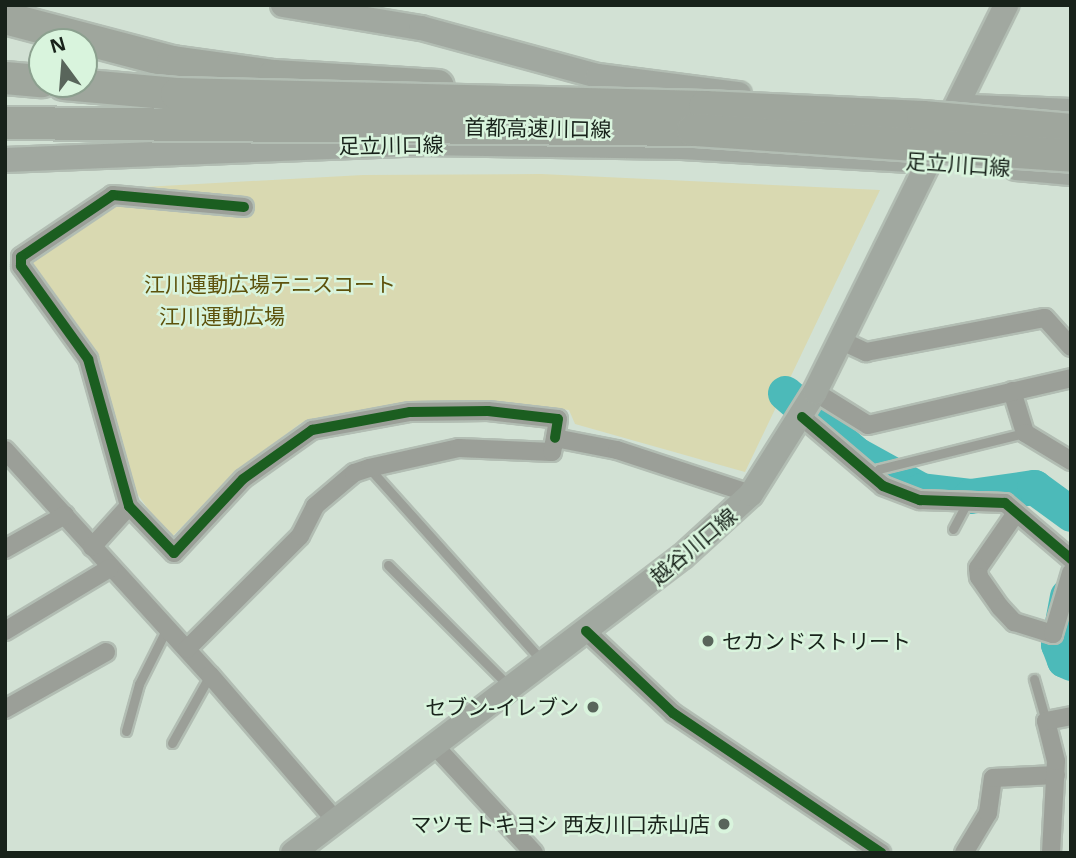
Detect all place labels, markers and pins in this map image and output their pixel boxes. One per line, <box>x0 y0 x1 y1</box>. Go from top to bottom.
place label: セカンドストリート <box>722 628 911 654</box>
marker: セカンドストリート <box>700 633 716 649</box>
place label: セブン-イレブン <box>425 694 579 720</box>
marker: セブン-イレブン <box>585 699 601 715</box>
place label: マツモトキヨシ 西友川口赤山店 <box>411 811 710 837</box>
marker: マツモトキヨシ 西友川口赤山店 <box>716 816 732 832</box>

